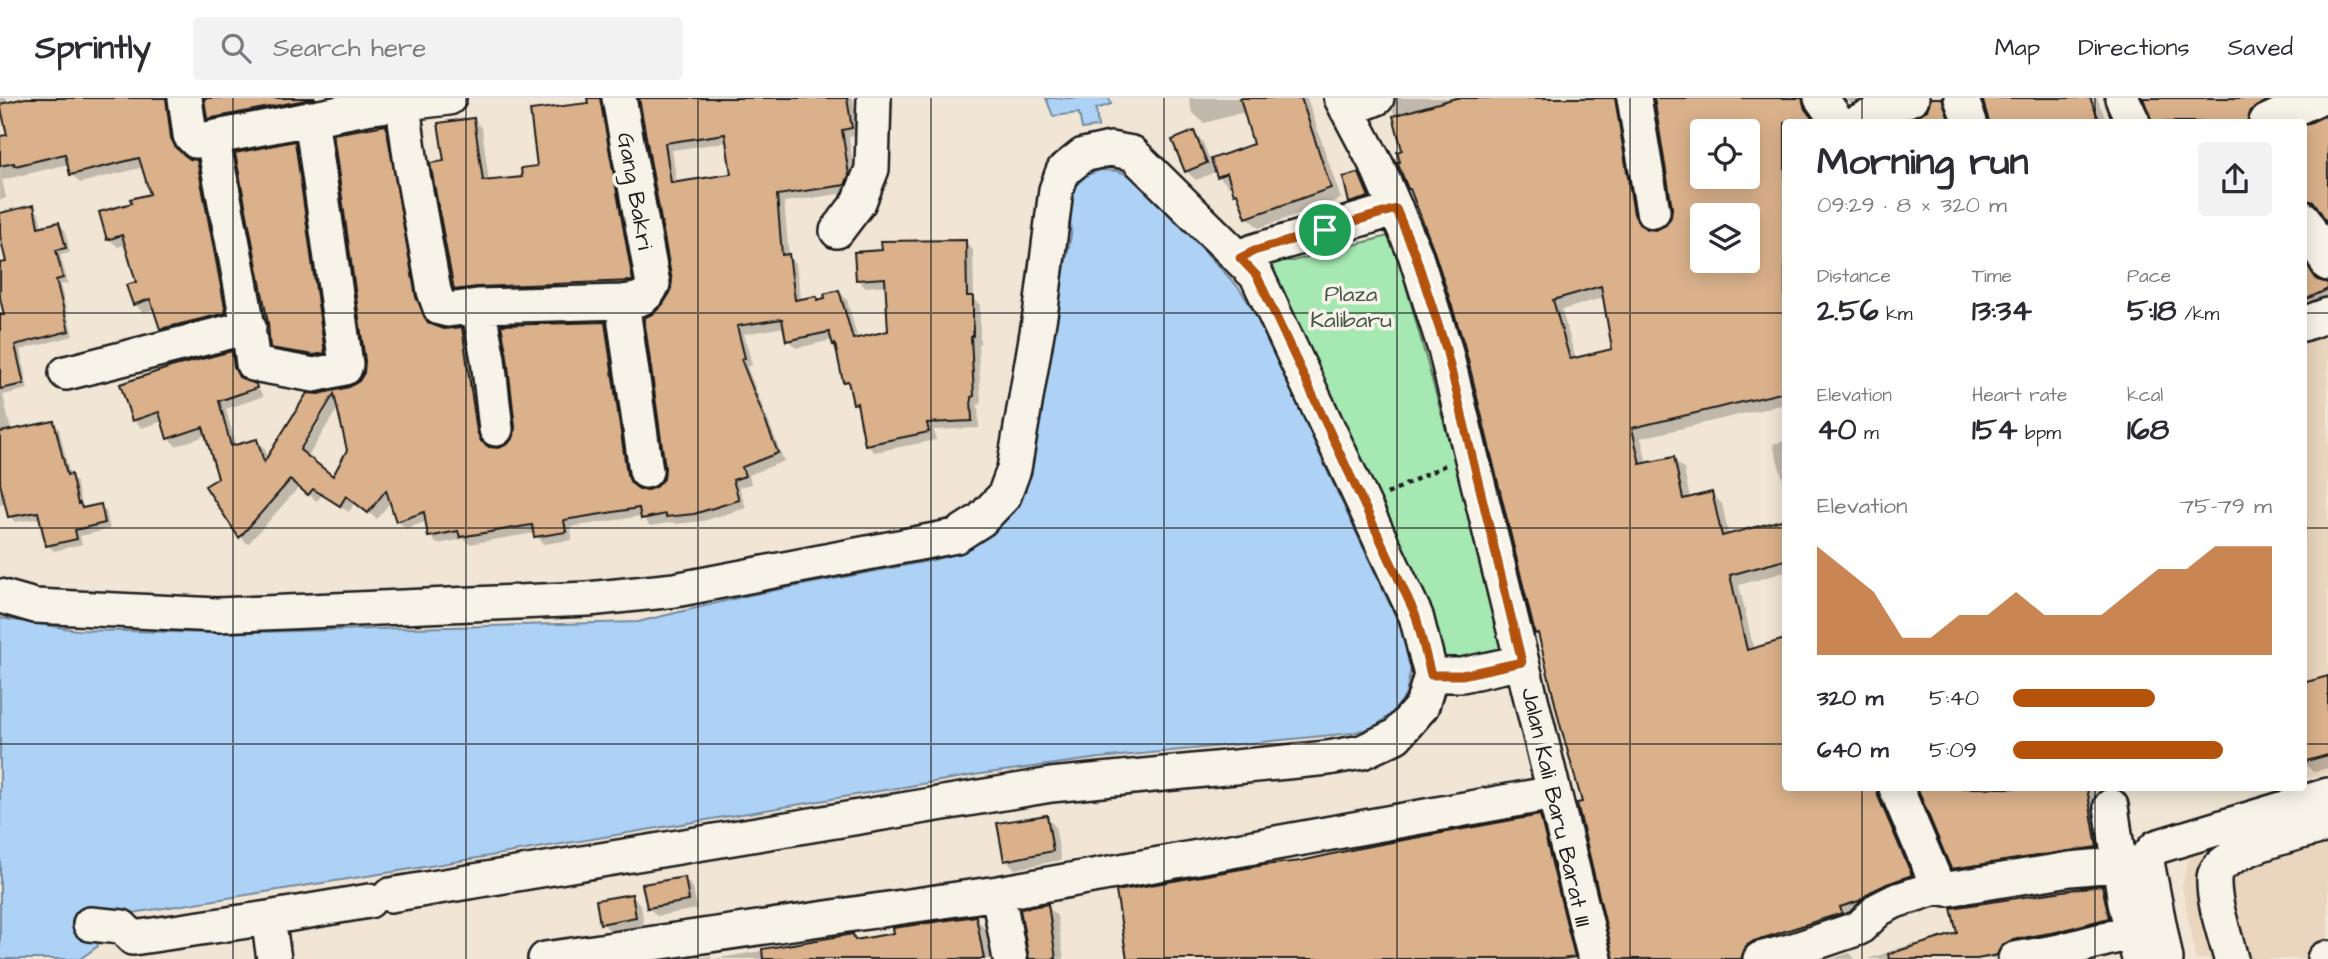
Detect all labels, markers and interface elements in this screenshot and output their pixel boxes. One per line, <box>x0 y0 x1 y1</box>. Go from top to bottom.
search box <box>193 17 683 80</box>
text: Sprintly <box>35 25 151 71</box>
icon: search <box>217 29 255 67</box>
text: Search here <box>273 30 426 66</box>
text: Map <box>1995 31 2040 65</box>
text: Directions <box>2078 31 2190 65</box>
text: Saved <box>2228 31 2293 65</box>
map controls <box>1690 119 1760 273</box>
button: locate <box>1690 119 1760 189</box>
street label: Gang Bakri <box>608 130 661 253</box>
text: Morning run <box>1817 137 2029 189</box>
button: share <box>2198 142 2272 216</box>
text: 09:29 · 8 × 320 m <box>1817 189 2007 221</box>
pin <box>1295 200 1355 260</box>
button: layers <box>1690 203 1760 273</box>
icon: arrive <box>1306 211 1344 249</box>
text: Distance <box>1817 263 1891 290</box>
text: Time <box>1972 263 2012 290</box>
text: Pace <box>2127 263 2171 290</box>
park label: Plaza Kalibaru <box>1310 278 1392 336</box>
text: 2.56 <box>1817 290 1878 332</box>
text: 13:34 <box>1972 290 2032 332</box>
text: 5:18 <box>2127 290 2177 332</box>
text: km <box>1878 301 1913 328</box>
text: /km <box>2177 301 2219 328</box>
text: Elevation <box>1817 382 1892 409</box>
text: Heart rate <box>1972 382 2067 409</box>
text: kcal <box>2127 382 2163 409</box>
text: 40 <box>1817 409 1856 451</box>
text: 154 <box>1972 409 2018 451</box>
text: 168 <box>2127 409 2169 451</box>
text: m <box>1856 420 1879 447</box>
text: bpm <box>2018 420 2061 447</box>
text: Elevation <box>1817 490 1908 522</box>
text: 75–79 m <box>2180 490 2272 522</box>
text: 320 m <box>1817 682 1883 714</box>
text: 5:40 <box>1929 682 1979 714</box>
street label: Jalan Kali Baru Barat III <box>1513 684 1599 930</box>
text: 640 m <box>1817 734 1889 766</box>
text: 5:09 <box>1929 734 1977 766</box>

